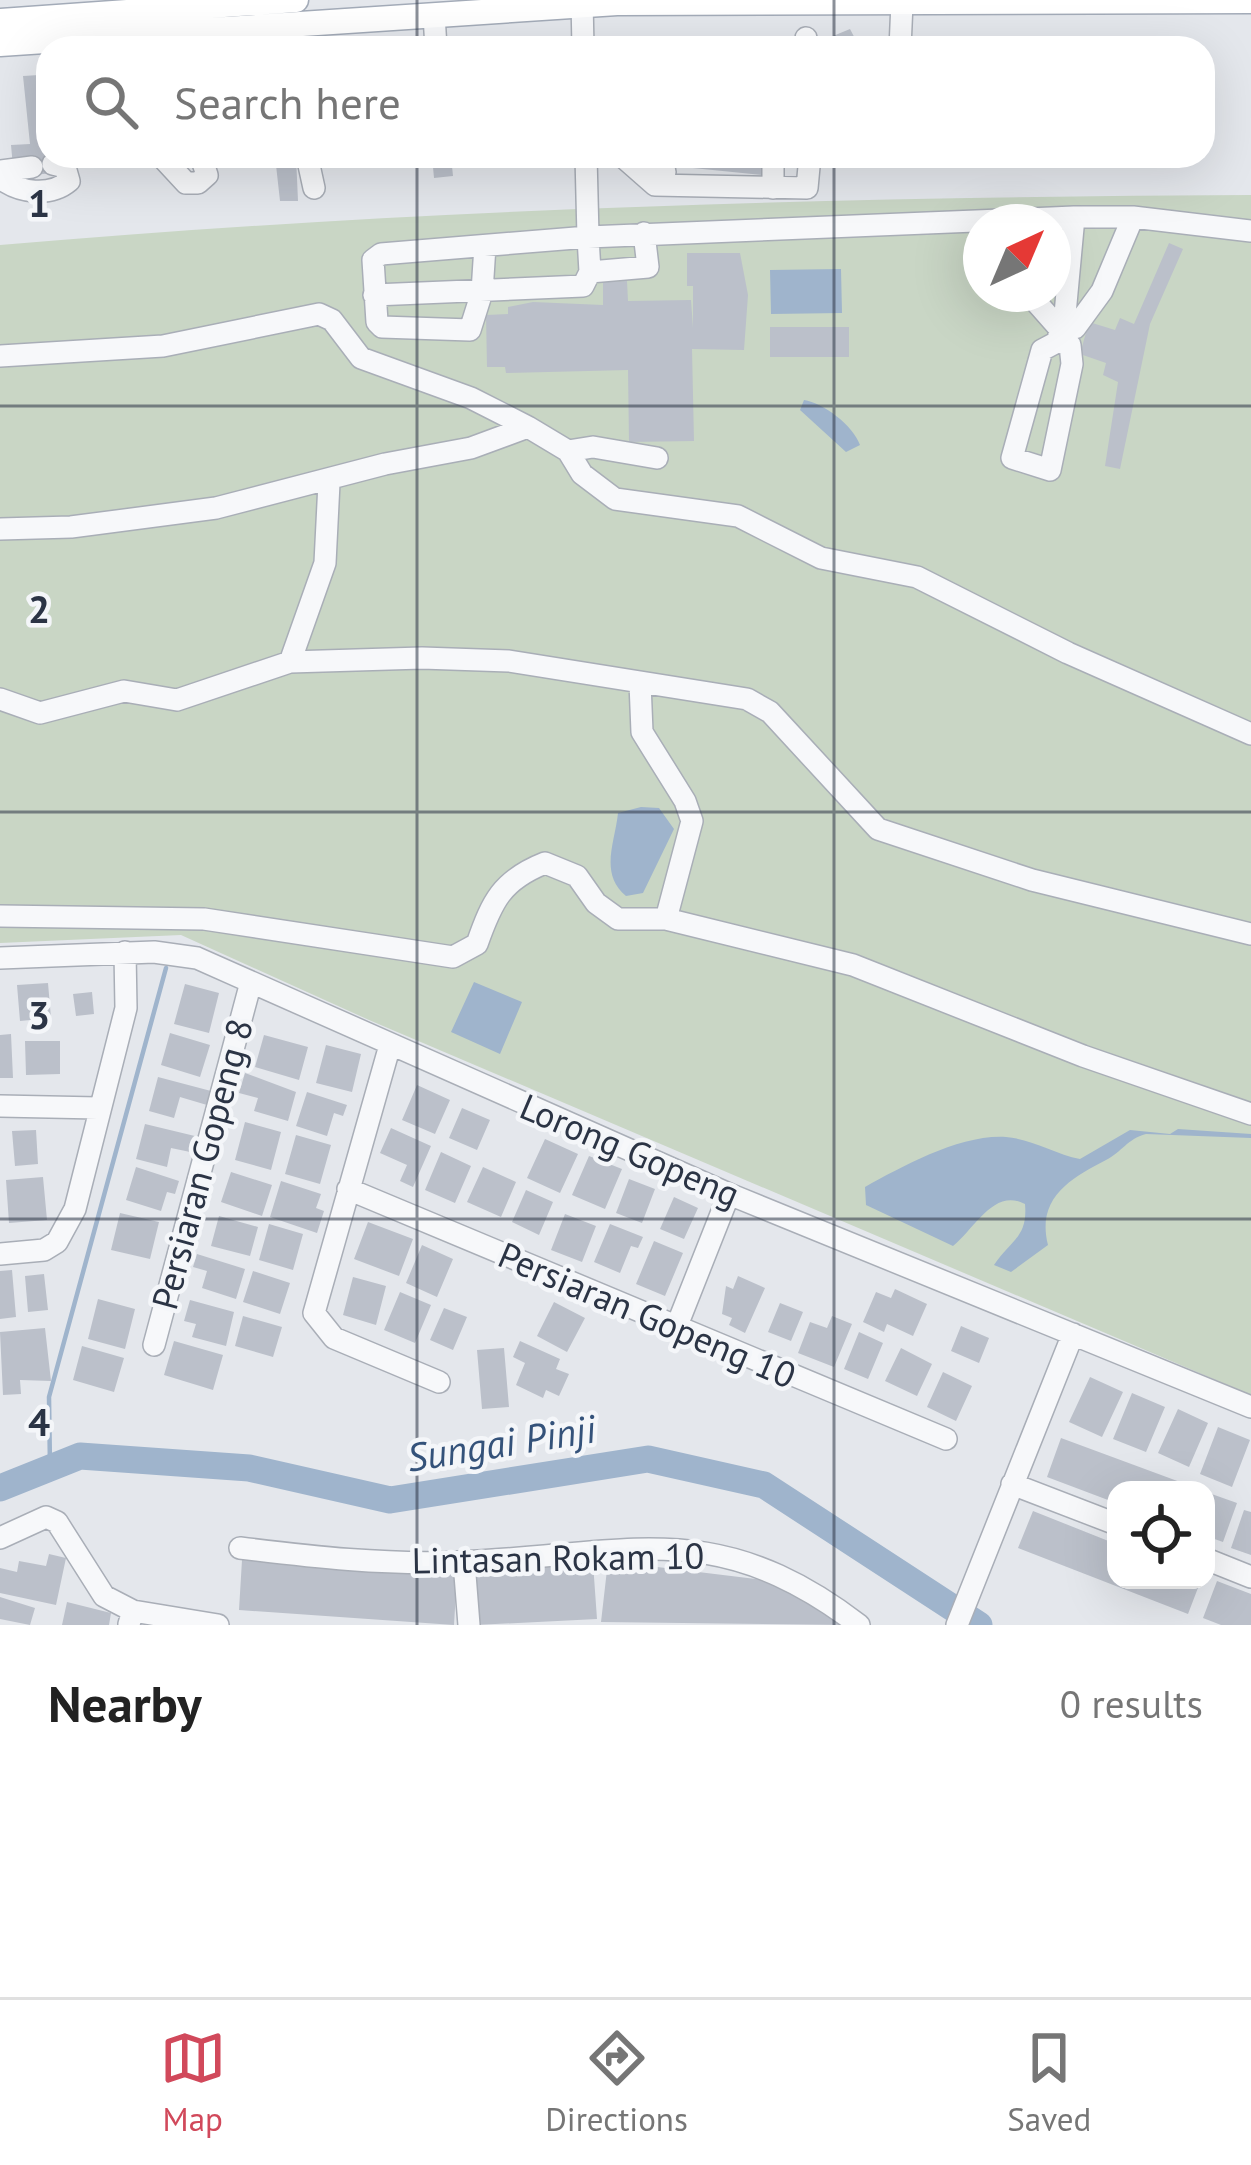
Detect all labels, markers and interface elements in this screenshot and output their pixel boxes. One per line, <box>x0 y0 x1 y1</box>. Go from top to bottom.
search box <box>36 36 1215 168</box>
icon: search <box>78 69 144 135</box>
text: Search here <box>174 73 401 131</box>
text: 1 <box>28 177 50 228</box>
north arrow <box>963 204 1071 312</box>
text: 2 <box>28 583 50 634</box>
text: 3 <box>28 989 50 1040</box>
street label: Persiaran Gopeng 8 <box>140 1013 263 1314</box>
street label: Lorong Gopeng <box>513 1082 747 1217</box>
street label: Persiaran Gopeng 10 <box>491 1231 803 1398</box>
text: 4 <box>28 1396 50 1447</box>
water label: Sungai Pinji <box>403 1402 601 1483</box>
map controls <box>1107 1481 1215 1589</box>
button: locate <box>1107 1481 1215 1589</box>
street label: Lintasan Rokam 10 <box>411 1531 705 1584</box>
text: Nearby <box>48 1670 202 1736</box>
text: 0 results <box>1060 1678 1203 1729</box>
tab: Map <box>160 2025 226 2140</box>
tab: Directions <box>545 2025 688 2140</box>
tab: Saved <box>1007 2025 1091 2140</box>

